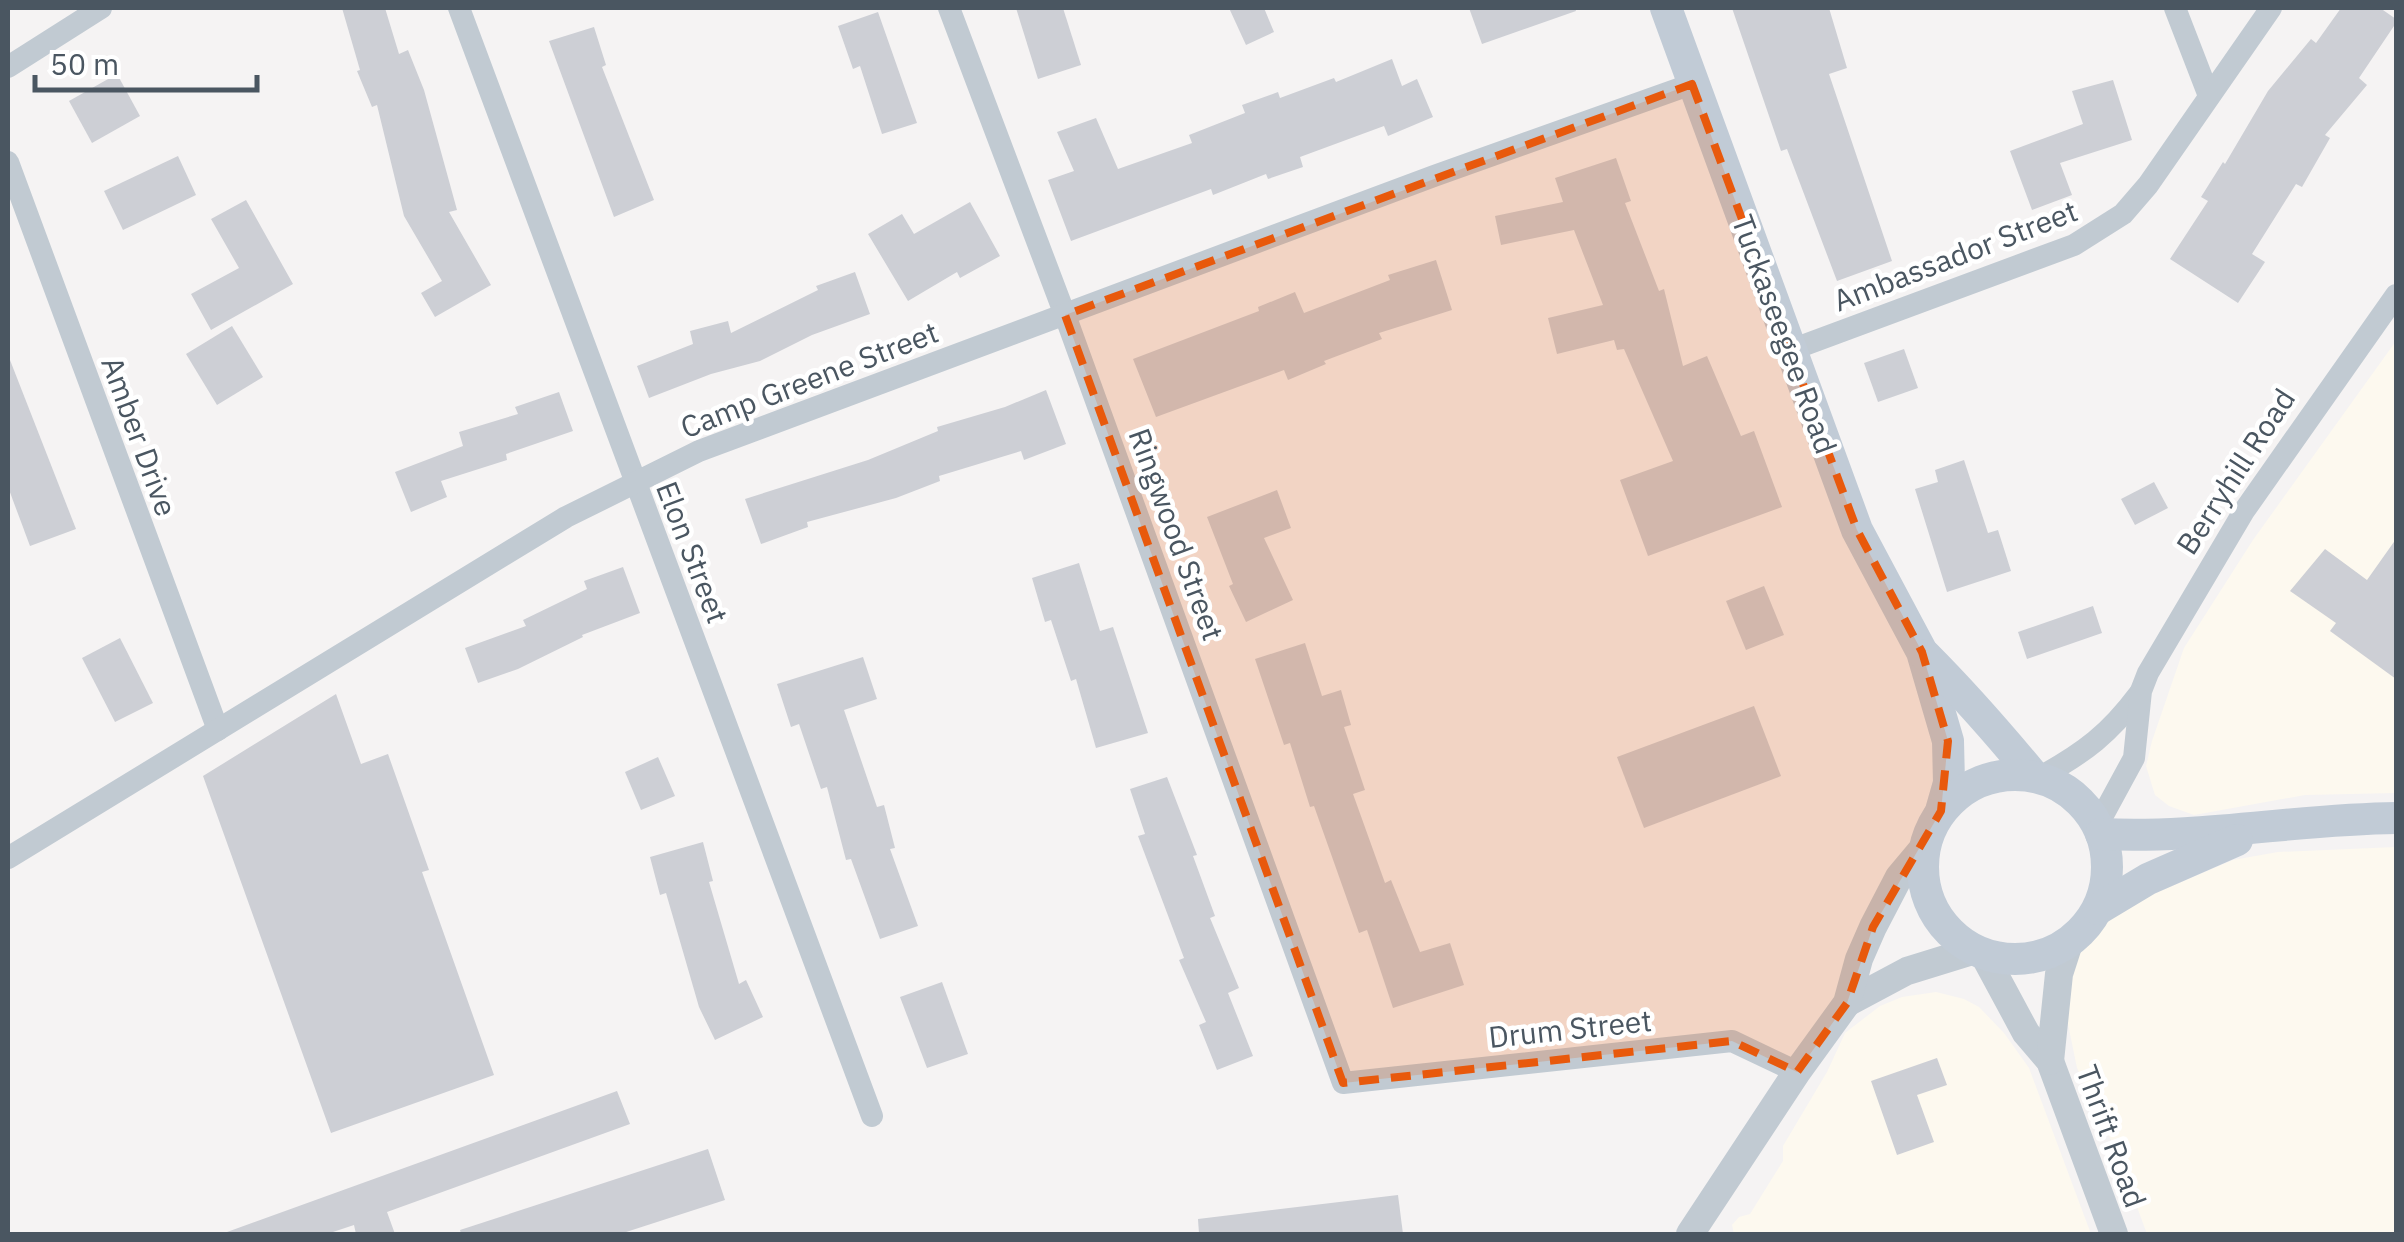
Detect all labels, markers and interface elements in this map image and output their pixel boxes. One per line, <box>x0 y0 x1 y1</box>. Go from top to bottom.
scale bar <box>35 30 258 92</box>
text: 50 m <box>50 44 119 83</box>
street label: Ambassador Street <box>1827 190 2083 320</box>
street label: Tuckaseegee Road <box>1724 209 1846 459</box>
street label: Camp Greene Street <box>675 312 943 446</box>
street label: Amber Drive <box>93 351 187 521</box>
street label: Berryhill Road <box>2167 381 2303 561</box>
street label: Ringwood Street <box>1121 423 1233 645</box>
street label: Elon Street <box>648 476 738 628</box>
street label: Drum Street <box>1487 1000 1653 1056</box>
street label: Thrift Road <box>2068 1059 2156 1213</box>

